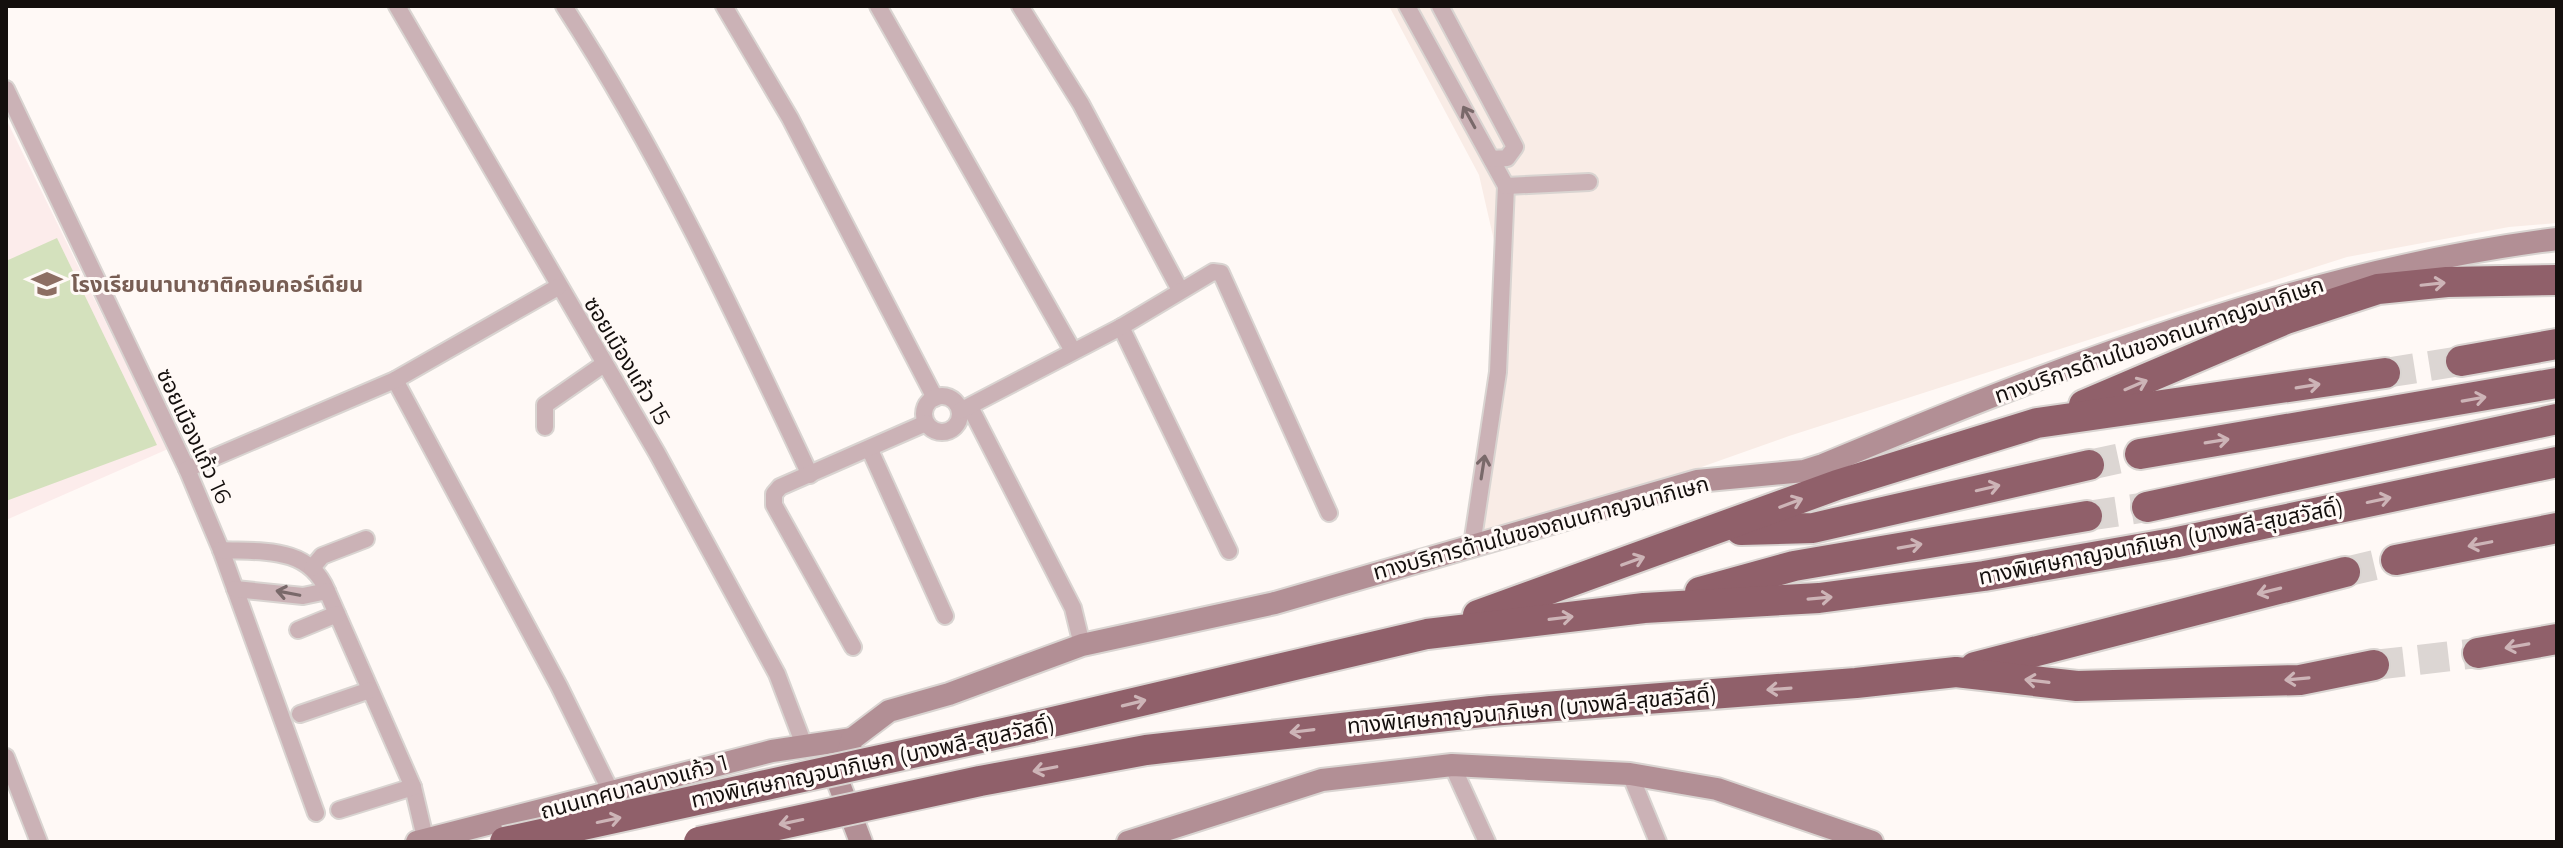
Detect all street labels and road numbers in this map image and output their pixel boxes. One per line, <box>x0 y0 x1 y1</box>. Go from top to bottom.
street label: ทางบริการด้านในของถนนกาญจนาภิเษก <box>1991 271 2327 409</box>
street label: ซอยเมืองแก้ว 15 <box>578 292 676 430</box>
street label: ซอยเมืองแก้ว 16 <box>151 364 237 508</box>
street label: ทางบริการด้านในของถนนกาญจนาภิเษก <box>1370 470 1712 586</box>
street label: ทางพิเศษกาญจนาภิเษก (บางพลี-สุขสวัสดิ์) <box>1976 493 2346 591</box>
street label: ทางพิเศษกาญจนาภิเษก (บางพลี-สุขสวัสดิ์) <box>1346 680 1718 740</box>
street label: ทางพิเศษกาญจนาภิเษก (บางพลี-สุขสวัสดิ์) <box>689 710 1057 814</box>
street label: ถนนเทศบาลบางแก้ว 1 <box>537 749 731 825</box>

